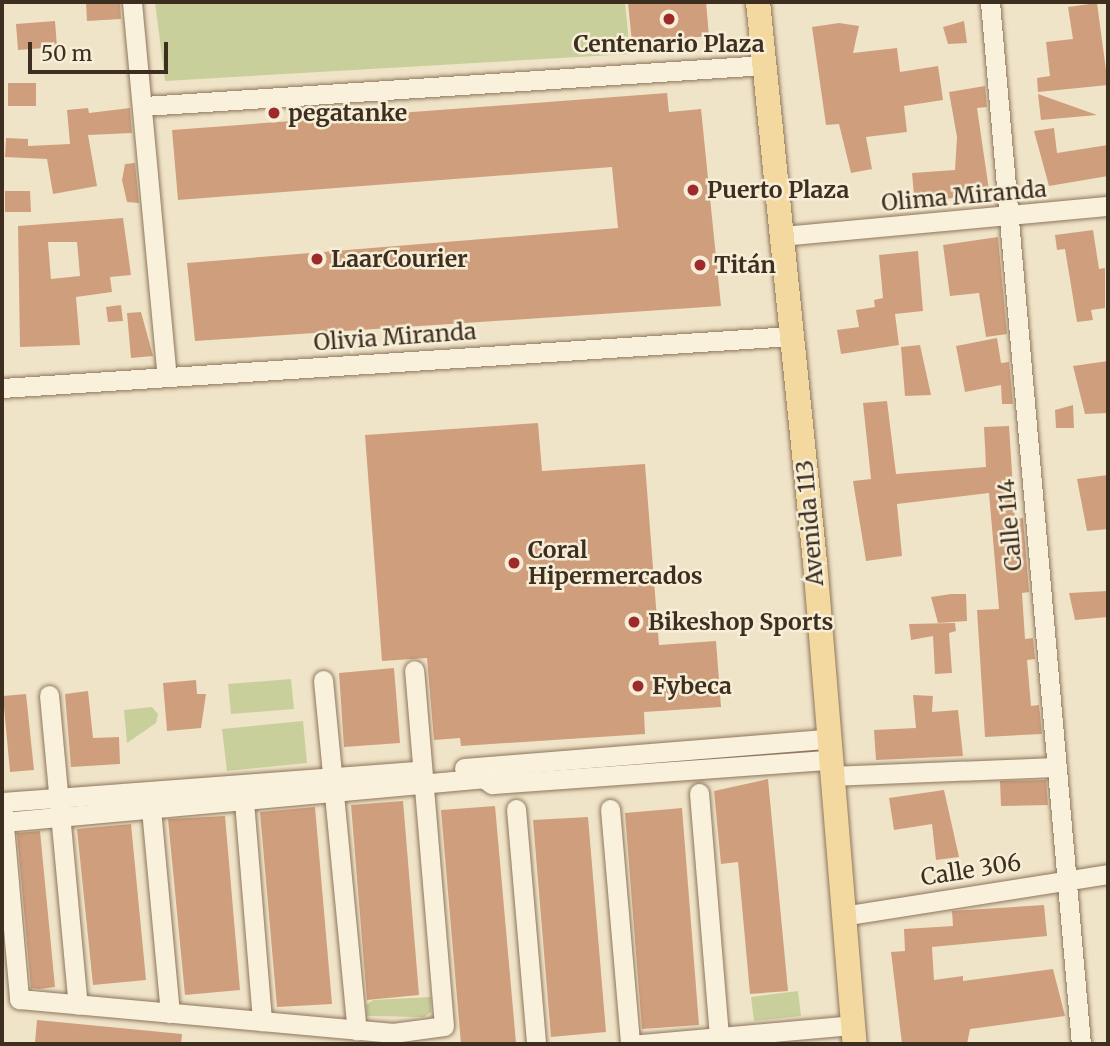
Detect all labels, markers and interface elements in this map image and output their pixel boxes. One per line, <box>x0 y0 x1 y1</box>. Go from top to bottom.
marker: Centenario Plaza <box>661 11 677 27</box>
scale bar <box>32 28 172 72</box>
place label: Centenario Plaza <box>573 30 765 58</box>
text: 50 m <box>41 40 92 67</box>
place label: pegatanke <box>288 99 407 127</box>
marker: pegatanke <box>266 105 282 121</box>
street label: Olima Miranda <box>880 175 1048 217</box>
place label: Puerto Plaza <box>707 176 849 204</box>
marker: Puerto Plaza <box>685 182 701 198</box>
place label: LaarCourier <box>331 245 468 273</box>
marker: LaarCourier <box>309 251 325 267</box>
place label: Titán <box>714 251 776 279</box>
marker: Titán <box>692 257 708 273</box>
street label: Olivia Miranda <box>313 318 477 356</box>
street label: Avenida 113 <box>791 459 829 587</box>
street label: Calle 114 <box>992 478 1028 572</box>
place label: Coral Hipermercados <box>528 536 703 590</box>
marker: Coral Hipermercados <box>506 555 522 571</box>
place label: Bikeshop Sports <box>648 608 833 636</box>
marker: Bikeshop Sports <box>626 614 642 630</box>
place label: Fybeca <box>652 672 732 700</box>
marker: Fybeca <box>630 678 646 694</box>
street label: Calle 306 <box>919 848 1023 892</box>

